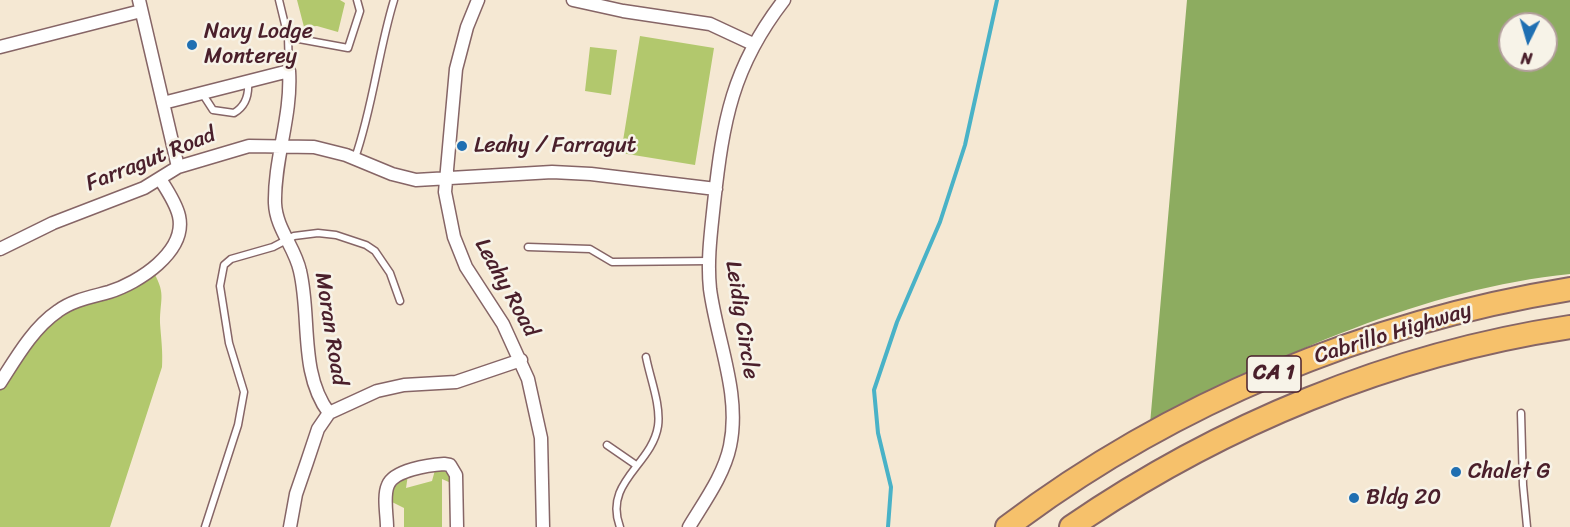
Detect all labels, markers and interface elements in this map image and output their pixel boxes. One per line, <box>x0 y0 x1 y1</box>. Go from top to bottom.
north arrow <box>1498 12 1558 72</box>
place label: Navy Lodge Monterey <box>204 19 313 70</box>
marker: Navy Lodge Monterey <box>185 38 199 52</box>
text: N <box>1520 44 1533 73</box>
street label: Farragut Road <box>82 122 220 198</box>
place label: Leahy / Farragut <box>474 133 636 159</box>
marker: Leahy / Farragut <box>455 139 469 153</box>
street label: Leahy Road <box>468 234 544 342</box>
street label: Leidig Circle <box>719 259 763 381</box>
street label: Moran Road <box>308 271 352 387</box>
street label: Cabrillo Highway <box>1311 298 1475 370</box>
road number: CA 1 <box>1247 356 1301 392</box>
place label: Chalet G <box>1468 459 1550 485</box>
marker: Chalet G <box>1449 465 1463 479</box>
place label: Bldg 20 <box>1366 485 1441 511</box>
marker: Bldg 20 <box>1347 491 1361 505</box>

